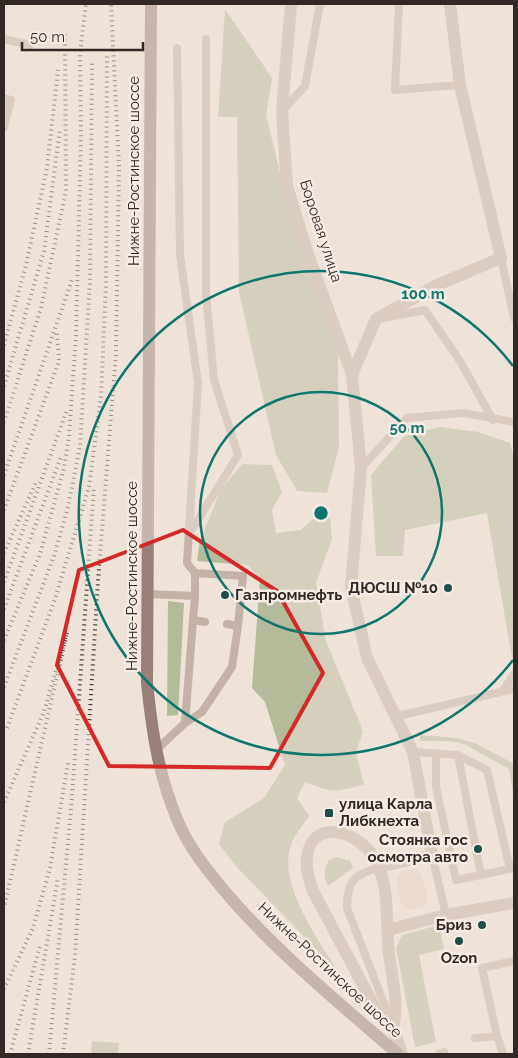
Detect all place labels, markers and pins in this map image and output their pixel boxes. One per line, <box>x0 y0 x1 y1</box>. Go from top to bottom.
centre of rings <box>312 504 330 522</box>
place label: ДЮСШ №10 <box>348 579 438 597</box>
marker: ДЮСШ №10 <box>442 582 454 594</box>
place label: Газпромнефть <box>235 586 342 604</box>
marker: Газпромнефть <box>219 589 231 601</box>
place label: улица Карла Либкнехта <box>339 795 433 830</box>
marker: улица Карла Либкнехта <box>323 807 335 819</box>
place label: Стоянка гос осмотра авто <box>368 831 469 866</box>
marker: Стоянка гос осмотра авто <box>472 843 484 855</box>
place label: Бриз <box>436 916 472 934</box>
marker: Бриз <box>476 919 488 931</box>
marker: Ozon <box>453 935 465 947</box>
place label: Ozon <box>441 949 477 967</box>

